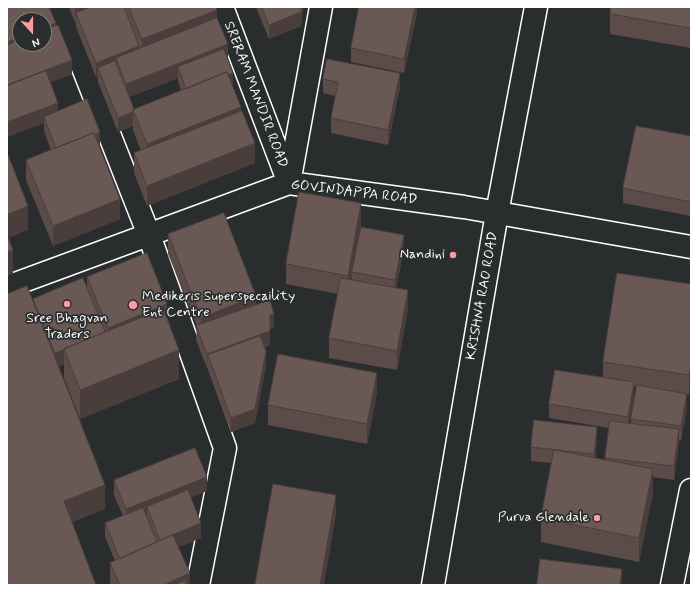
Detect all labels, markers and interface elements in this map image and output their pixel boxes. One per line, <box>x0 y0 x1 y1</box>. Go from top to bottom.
north arrow <box>12 12 52 52</box>
street label: SRERAM MANDIR ROAD <box>219 20 291 170</box>
text: N <box>30 34 42 50</box>
street label: GOVINDAPPA ROAD <box>290 177 418 209</box>
street label: KRISHNA RAO ROAD <box>463 231 503 361</box>
place label: Nandini <box>400 247 445 263</box>
marker: Nandini <box>448 250 458 260</box>
place label: Medikeris Superspecaility Ent Centre <box>142 289 295 322</box>
marker: Sree Bhagvan Traders <box>62 299 72 309</box>
marker: Medikeris Superspecaility Ent Centre <box>127 299 139 311</box>
place label: Sree Bhagvan Traders <box>26 311 108 344</box>
place label: Purva Glendale <box>498 510 589 526</box>
marker: Purva Glendale <box>592 513 602 523</box>

